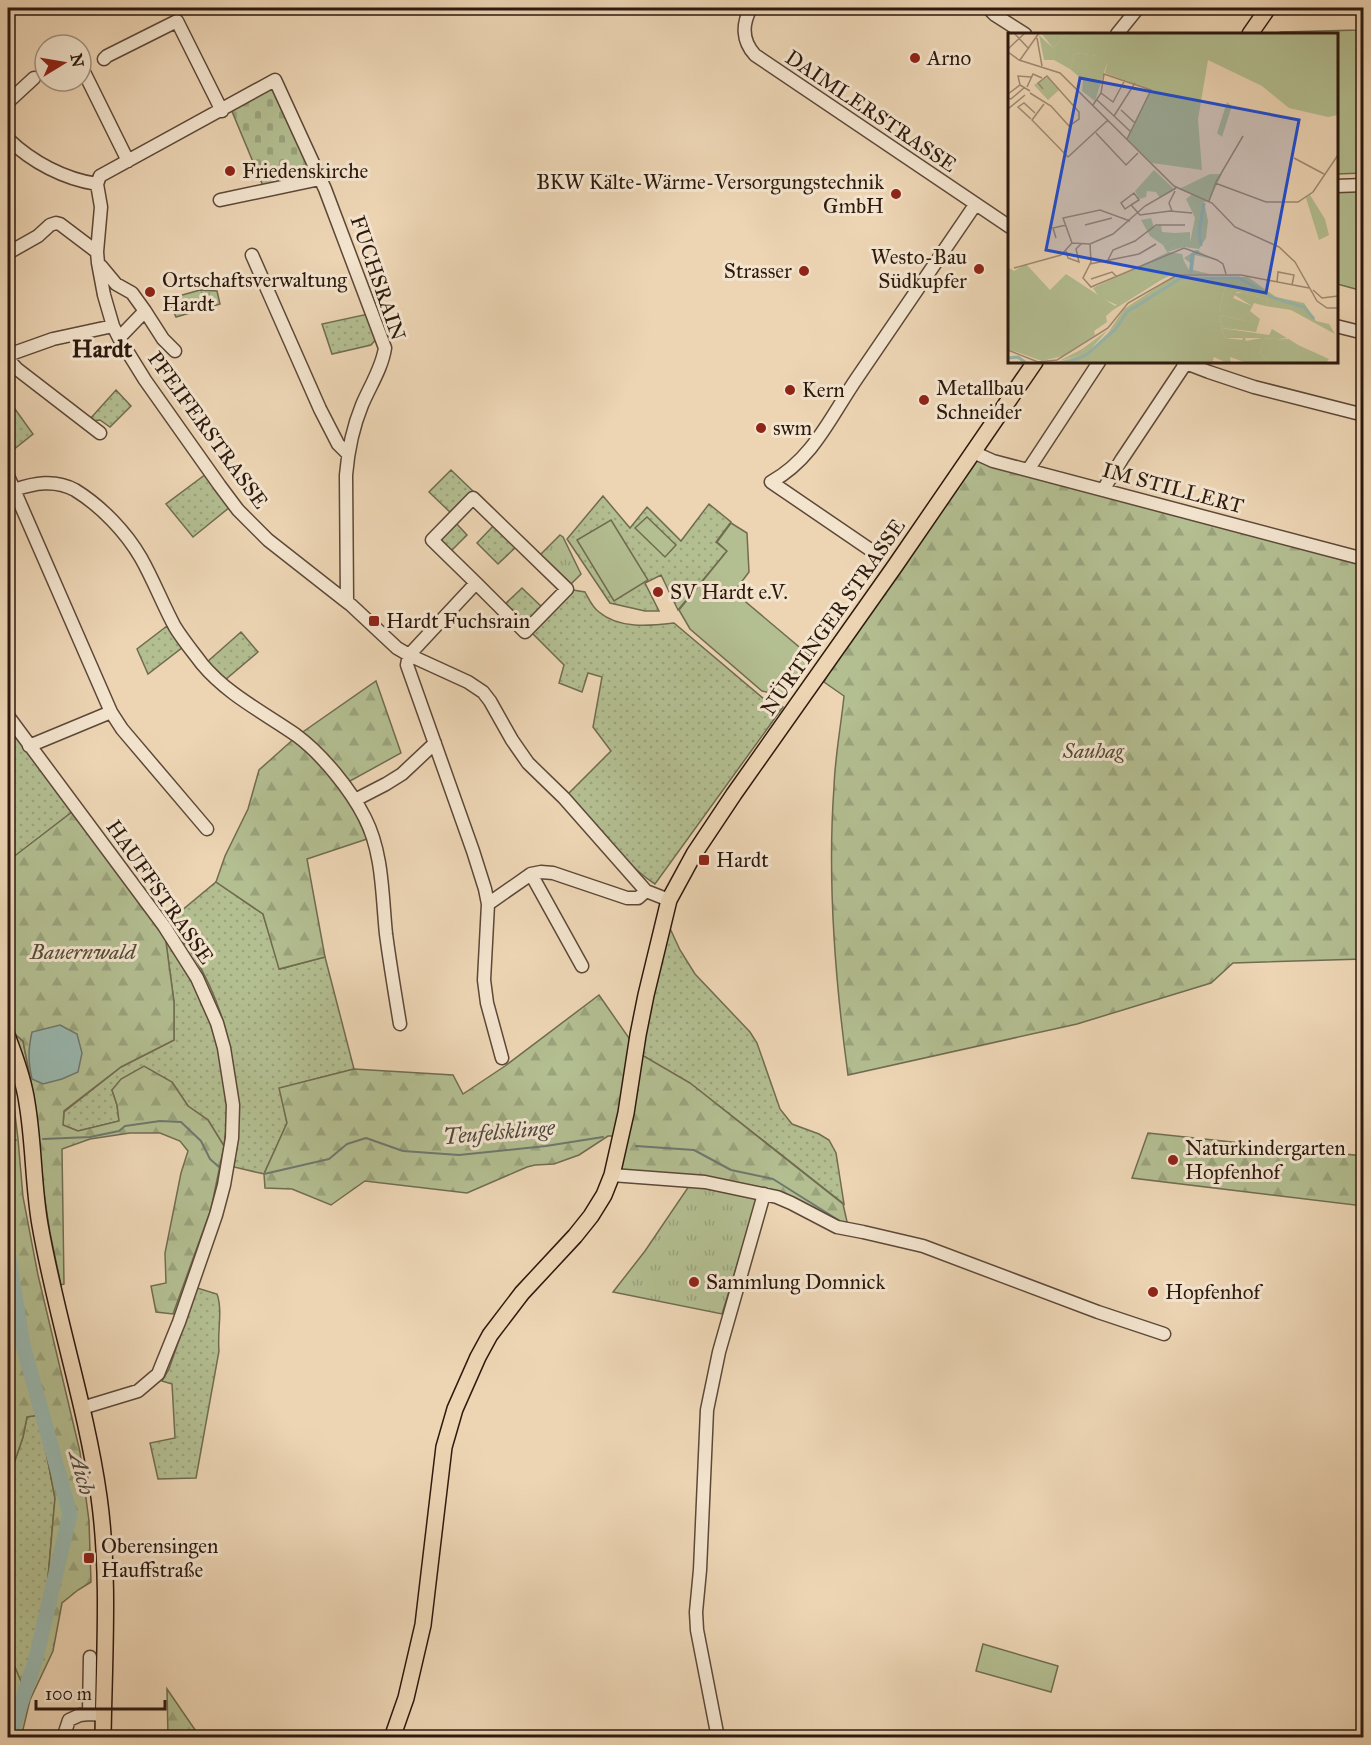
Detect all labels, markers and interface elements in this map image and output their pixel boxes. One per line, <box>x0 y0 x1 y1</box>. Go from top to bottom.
north arrow <box>33 33 93 93</box>
inset map <box>1008 33 1338 363</box>
street label: DAIMLERSTRASSE <box>780 44 962 178</box>
place label: Arno <box>926 45 971 71</box>
marker: Arno <box>908 51 922 65</box>
text: N <box>67 52 88 69</box>
place label: Friedenskirche <box>242 158 369 184</box>
marker: Friedenskirche <box>223 164 237 178</box>
place label: BKW Kälte-Wärme-Versorgungstechnik GmbH <box>536 169 884 219</box>
marker: BKW Kälte-Wärme-Versorgungstechnik GmbH <box>889 187 903 201</box>
street label: FUCHSRAIN <box>344 212 412 344</box>
place label: Westo-Bau Südkupfer <box>871 244 967 294</box>
place label: Strasser <box>724 258 792 284</box>
marker: Westo-Bau Südkupfer <box>972 262 986 276</box>
marker: Strasser <box>797 264 811 278</box>
place label: Ortschaftsverwaltung Hardt <box>162 267 347 317</box>
marker: Ortschaftsverwaltung Hardt <box>143 285 157 299</box>
district label: Hardt <box>72 334 133 364</box>
street label: PFEIFERSTRASSE <box>142 346 274 514</box>
place label: Metallbau Schneider <box>936 375 1024 425</box>
place label: Kern <box>802 377 845 403</box>
marker: Kern <box>783 383 797 397</box>
marker: Metallbau Schneider <box>917 393 931 407</box>
place label: swm <box>773 415 812 441</box>
marker: swm <box>754 421 768 435</box>
street label: IM STILLERT <box>1099 457 1247 519</box>
street label: NÜRTINGER STRASSE <box>755 514 911 720</box>
place label: SV Hardt e.V. <box>670 579 788 605</box>
marker: SV Hardt e.V. <box>651 585 665 599</box>
place label: Hardt Fuchsrain <box>386 608 530 634</box>
marker: Hardt Fuchsrain <box>367 614 381 628</box>
park label: Sauhag <box>1062 738 1124 764</box>
street label: HAUFFSTRASSE <box>101 815 219 969</box>
place label: Hardt <box>716 847 769 873</box>
marker: Hardt <box>697 853 711 867</box>
park label: Bauernwald <box>29 939 138 965</box>
water label: Teufelsklinge <box>442 1114 557 1150</box>
place label: Naturkindergarten Hopfenhof <box>1185 1135 1346 1185</box>
marker: Naturkindergarten Hopfenhof <box>1166 1153 1180 1167</box>
place label: Sammlung Domnick <box>706 1269 885 1295</box>
marker: Sammlung Domnick <box>687 1275 701 1289</box>
place label: Hopfenhof <box>1165 1279 1263 1305</box>
marker: Hopfenhof <box>1146 1285 1160 1299</box>
water label: Aich <box>63 1446 101 1498</box>
place label: Oberensingen Hauffstraße <box>101 1533 218 1583</box>
marker: Oberensingen Hauffstraße <box>82 1551 96 1565</box>
scale bar <box>36 1673 165 1711</box>
text: 100 m <box>45 1683 92 1705</box>

